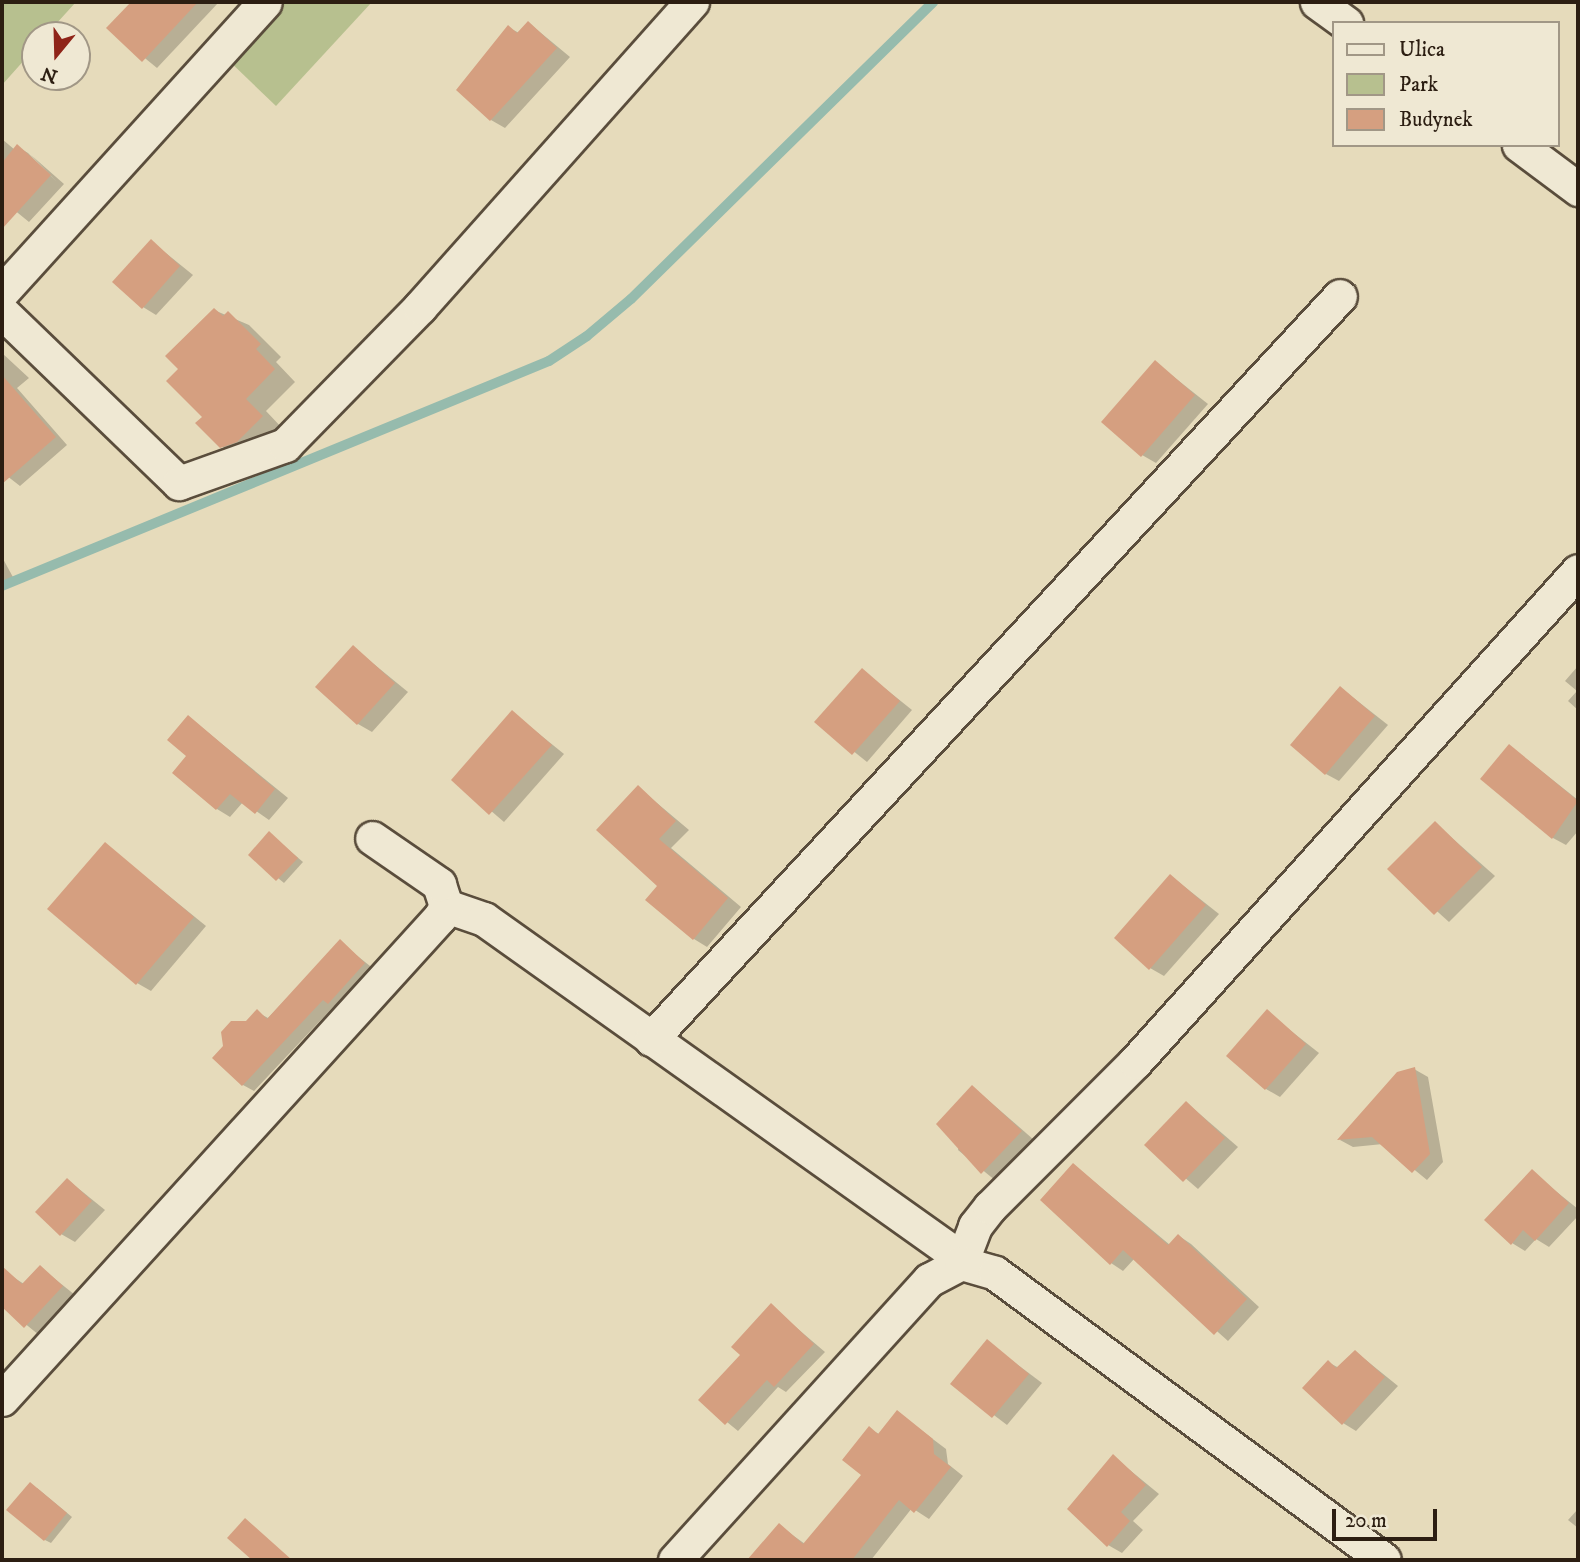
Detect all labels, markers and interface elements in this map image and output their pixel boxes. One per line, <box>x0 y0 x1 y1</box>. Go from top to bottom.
north arrow <box>21 21 91 91</box>
legend <box>1332 21 1559 147</box>
text: Ulica <box>1399 37 1445 63</box>
text: N <box>39 61 61 88</box>
text: Park <box>1399 72 1438 98</box>
text: Budynek <box>1399 107 1473 133</box>
scale bar <box>1335 1496 1440 1540</box>
text: 20 m <box>1345 1508 1387 1534</box>

